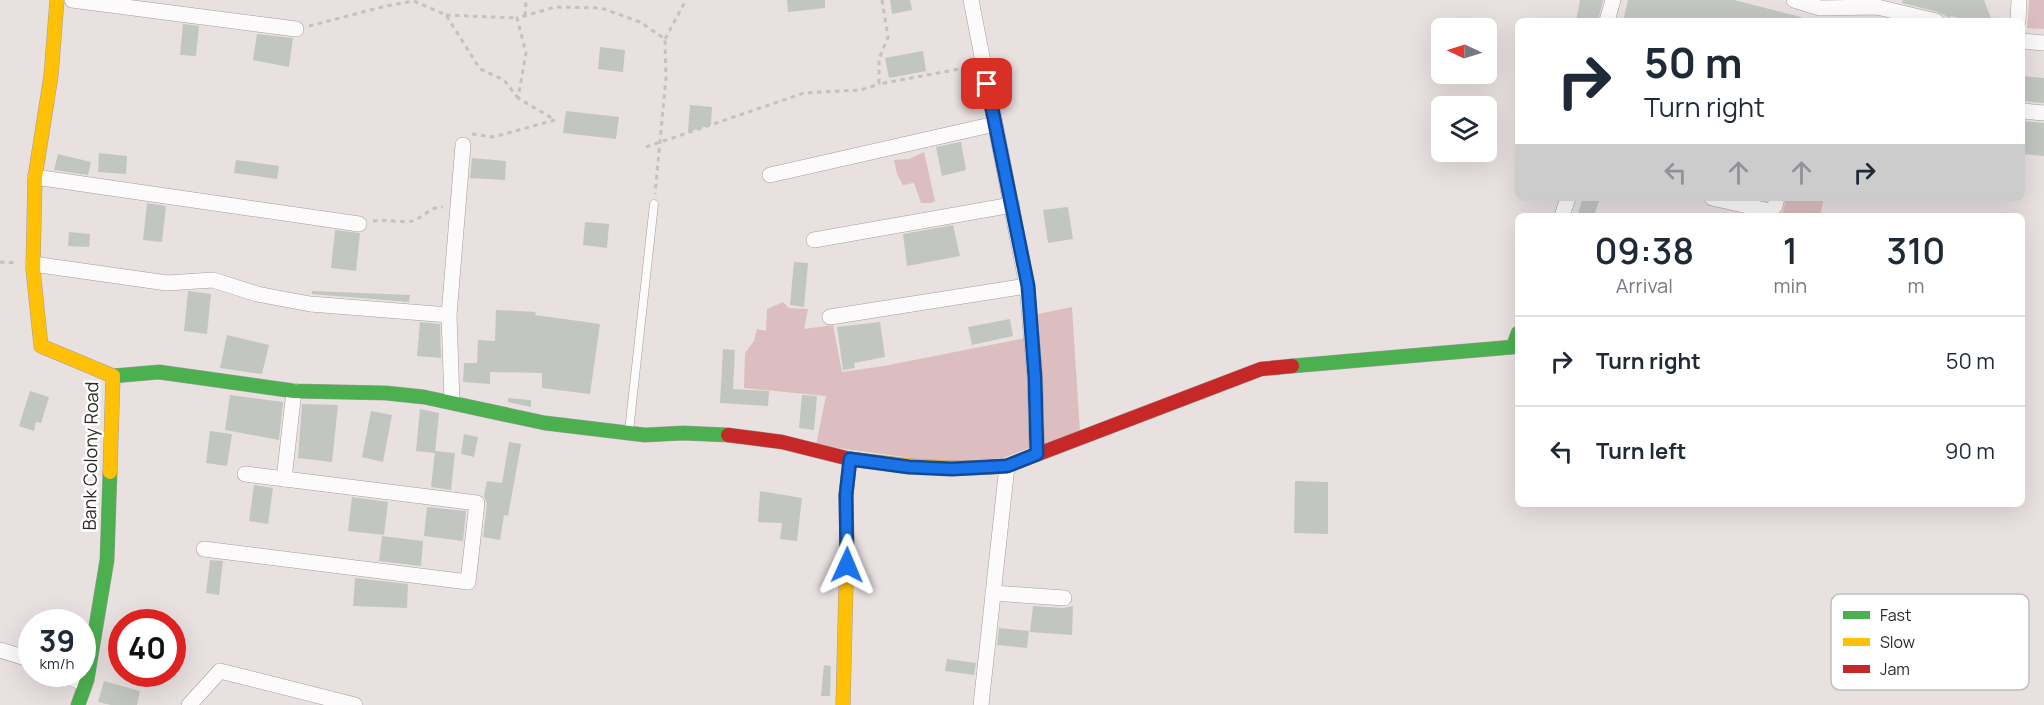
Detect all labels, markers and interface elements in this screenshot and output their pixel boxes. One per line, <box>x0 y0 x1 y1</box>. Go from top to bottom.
north arrow <box>1431 18 1497 84</box>
map controls <box>1431 18 1497 162</box>
text: 50 m <box>1644 33 1742 91</box>
icon: right <box>1545 42 1623 120</box>
pin <box>961 58 1012 109</box>
icon: arrive <box>970 67 1003 100</box>
text: Turn right <box>1644 88 1765 125</box>
button: layers <box>1431 96 1497 162</box>
icon: left <box>1659 156 1692 189</box>
icon: ahead <box>1722 156 1755 189</box>
icon: ahead <box>1785 156 1818 189</box>
icon: right <box>1848 156 1881 189</box>
text: 09:38 <box>1595 226 1694 275</box>
text: 1 <box>1783 226 1798 275</box>
text: 310 <box>1887 226 1945 275</box>
text: Arrival <box>1616 272 1673 299</box>
text: min <box>1774 272 1807 299</box>
text: m <box>1908 272 1925 299</box>
icon: right <box>1545 345 1578 378</box>
text: Turn right <box>1596 346 1701 376</box>
text: 50 m <box>1946 346 1995 376</box>
street label: Bank Colony Road <box>77 381 103 531</box>
icon: left <box>1545 435 1578 468</box>
text: Turn left <box>1596 436 1686 466</box>
text: 90 m <box>1945 436 1995 466</box>
position arrow <box>815 533 879 597</box>
legend <box>1831 594 2029 690</box>
text: Fast <box>1880 604 1911 626</box>
speed limit sign: 40 <box>108 609 186 687</box>
text: 39 <box>39 620 75 661</box>
text: Slow <box>1880 631 1915 653</box>
text: km/h <box>40 653 74 674</box>
text: Jam <box>1880 658 1910 680</box>

